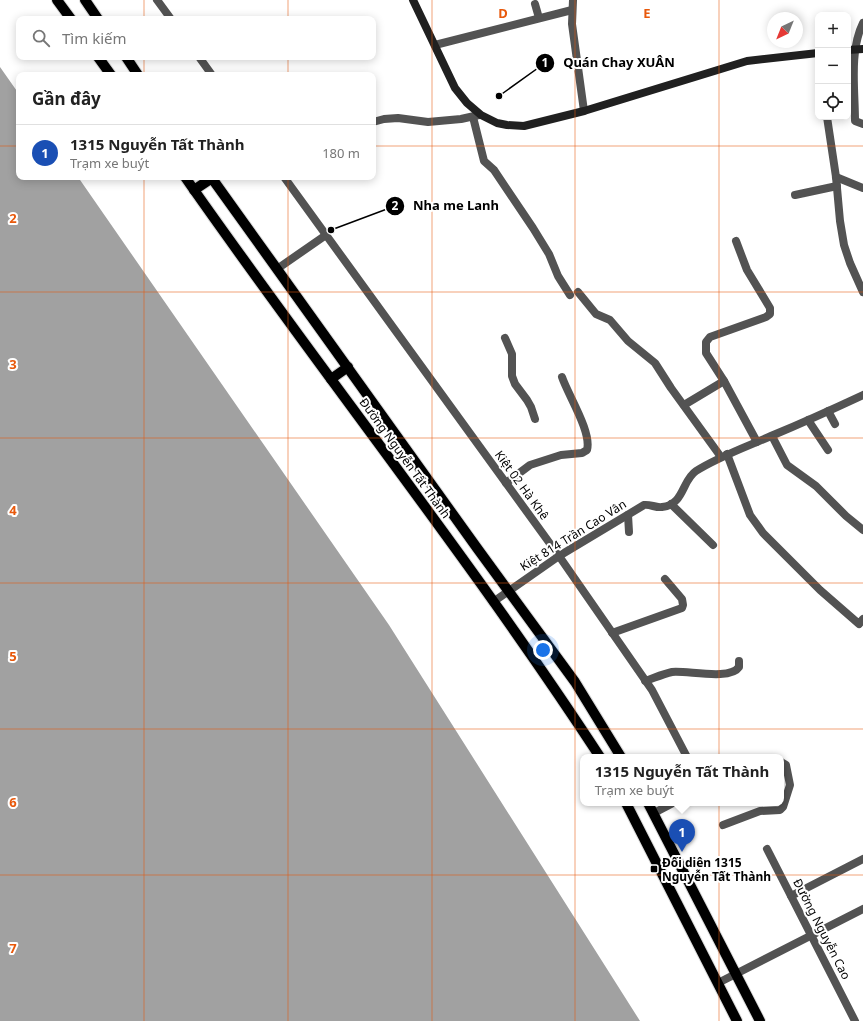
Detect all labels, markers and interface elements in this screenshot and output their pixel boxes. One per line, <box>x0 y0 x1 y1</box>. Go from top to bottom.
text: D <box>498 4 508 22</box>
text: E <box>643 4 651 22</box>
north arrow <box>767 12 803 48</box>
map controls <box>815 12 851 120</box>
button: + <box>815 12 851 48</box>
search box <box>16 16 376 60</box>
icon: search <box>30 27 52 49</box>
text: Tìm kiếm <box>62 28 127 48</box>
button: − <box>815 48 851 84</box>
callout: Quán Chay XUÂN <box>535 50 683 75</box>
text: Quán Chay XUÂN <box>563 53 675 71</box>
text: 1 <box>542 54 548 71</box>
button: locate <box>815 84 851 120</box>
text: Gần đây <box>32 87 101 110</box>
text: 1315 Nguyễn Tất Thành <box>70 134 245 154</box>
text: 1 <box>41 144 49 162</box>
text: 180 m <box>322 144 360 162</box>
text: Trạm xe buýt <box>70 154 149 172</box>
callout: Nha me Lanh <box>385 193 507 218</box>
text: Nha me Lanh <box>413 196 499 214</box>
text: 2 <box>392 197 399 214</box>
text: 2 <box>9 209 17 227</box>
text: 3 <box>9 355 17 373</box>
street label: Đường Nguyễn Tất Thành <box>355 394 455 522</box>
street label: Kiệt 02 Hà Khê <box>491 447 553 523</box>
street label: Kiệt 814 Trần Cao Vân <box>517 495 629 575</box>
text: 4 <box>9 501 17 519</box>
your location <box>533 640 553 660</box>
text: 5 <box>9 647 17 665</box>
popup <box>580 754 784 806</box>
text: 1315 Nguyễn Tất Thành <box>595 761 769 781</box>
text: Trạm xe buýt <box>595 781 674 799</box>
text: 6 <box>9 793 17 811</box>
pin: 1 <box>669 819 695 852</box>
place label: Đối diện 1315 Nguyễn Tất Thành <box>662 854 771 885</box>
marker: Đối diện 1315 Nguyễn Tất Thành <box>649 864 659 874</box>
street label: Đường Nguyễn Cao <box>789 876 855 982</box>
text: 7 <box>9 939 17 957</box>

